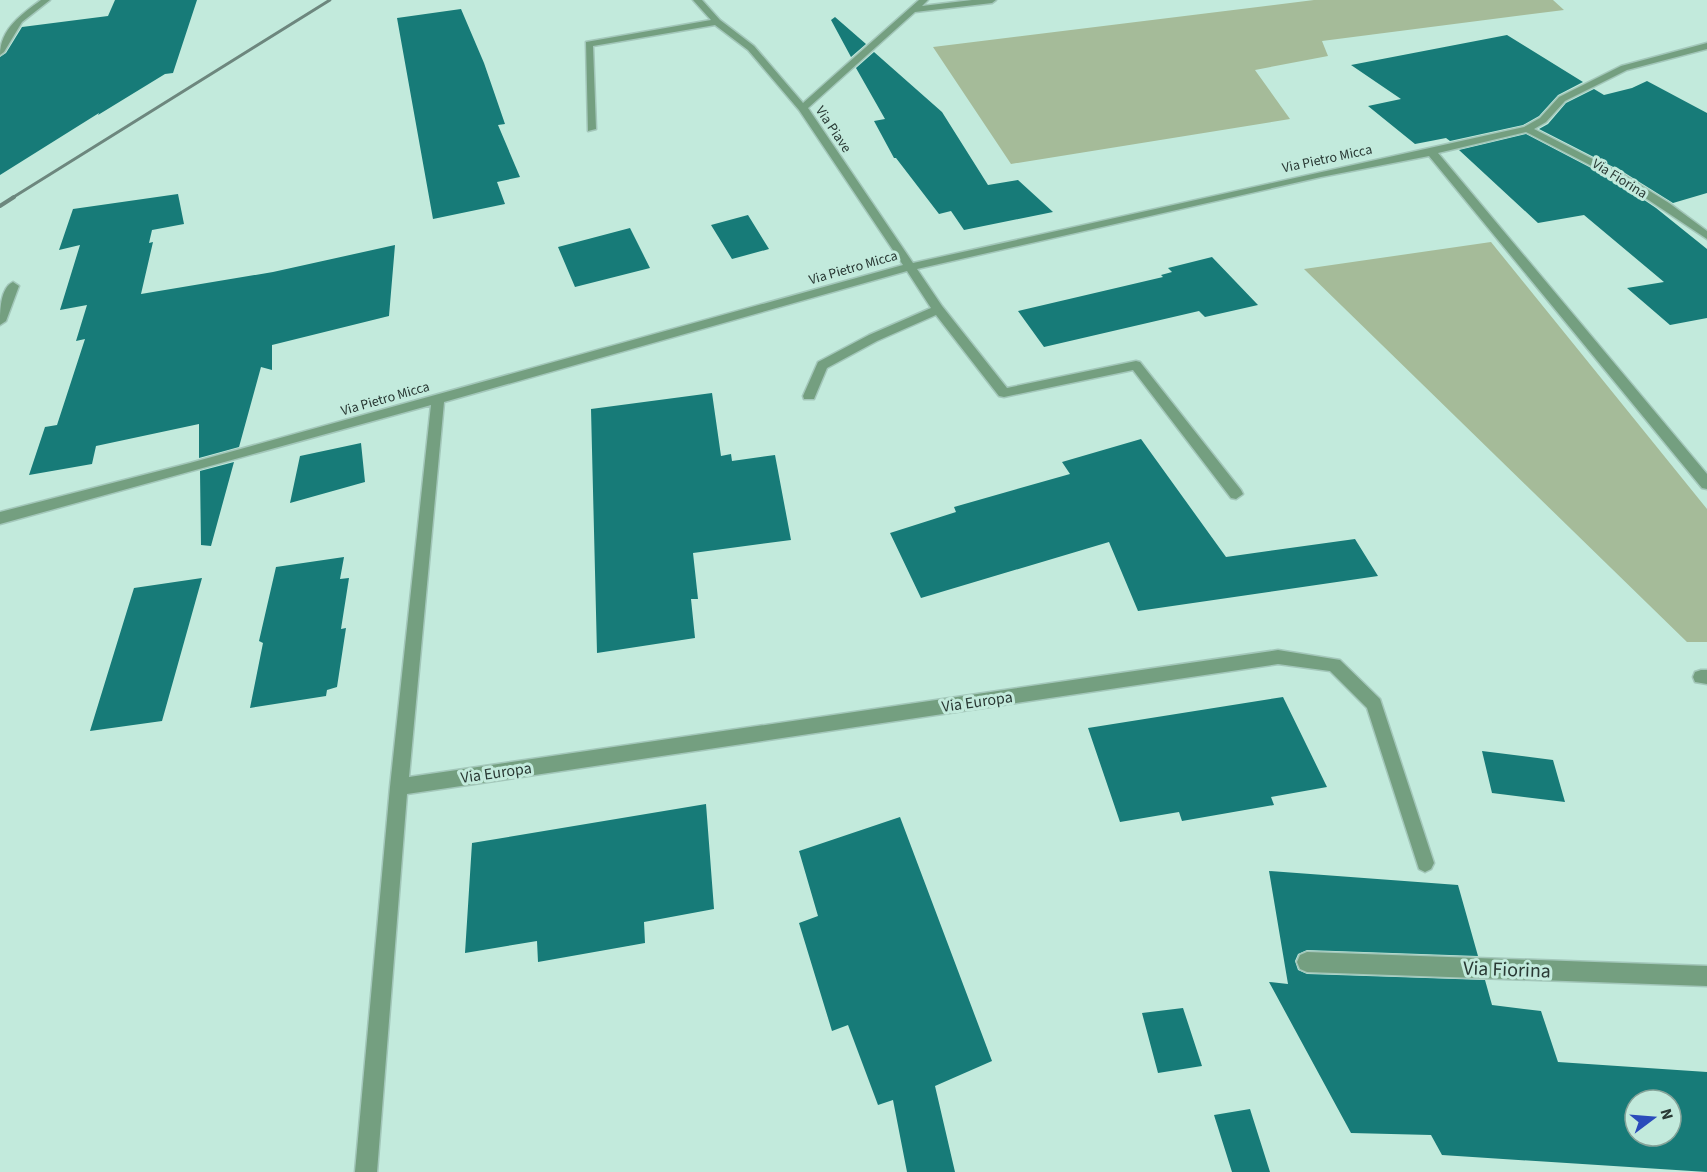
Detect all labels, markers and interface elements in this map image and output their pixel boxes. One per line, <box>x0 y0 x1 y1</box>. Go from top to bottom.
street label: Via Piave <box>810 102 856 157</box>
street label: Via Pietro Micca <box>1280 140 1374 178</box>
street label: Via Fiorina <box>1588 154 1651 204</box>
street label: Via Pietro Micca <box>807 246 900 290</box>
street label: Via Pietro Micca <box>339 377 432 421</box>
street label: Via Europa <box>940 686 1014 718</box>
street label: Via Europa <box>459 757 533 789</box>
street label: Via Fiorina <box>1463 954 1551 986</box>
north arrow <box>1623 1088 1683 1148</box>
text: N <box>1654 1106 1678 1122</box>

